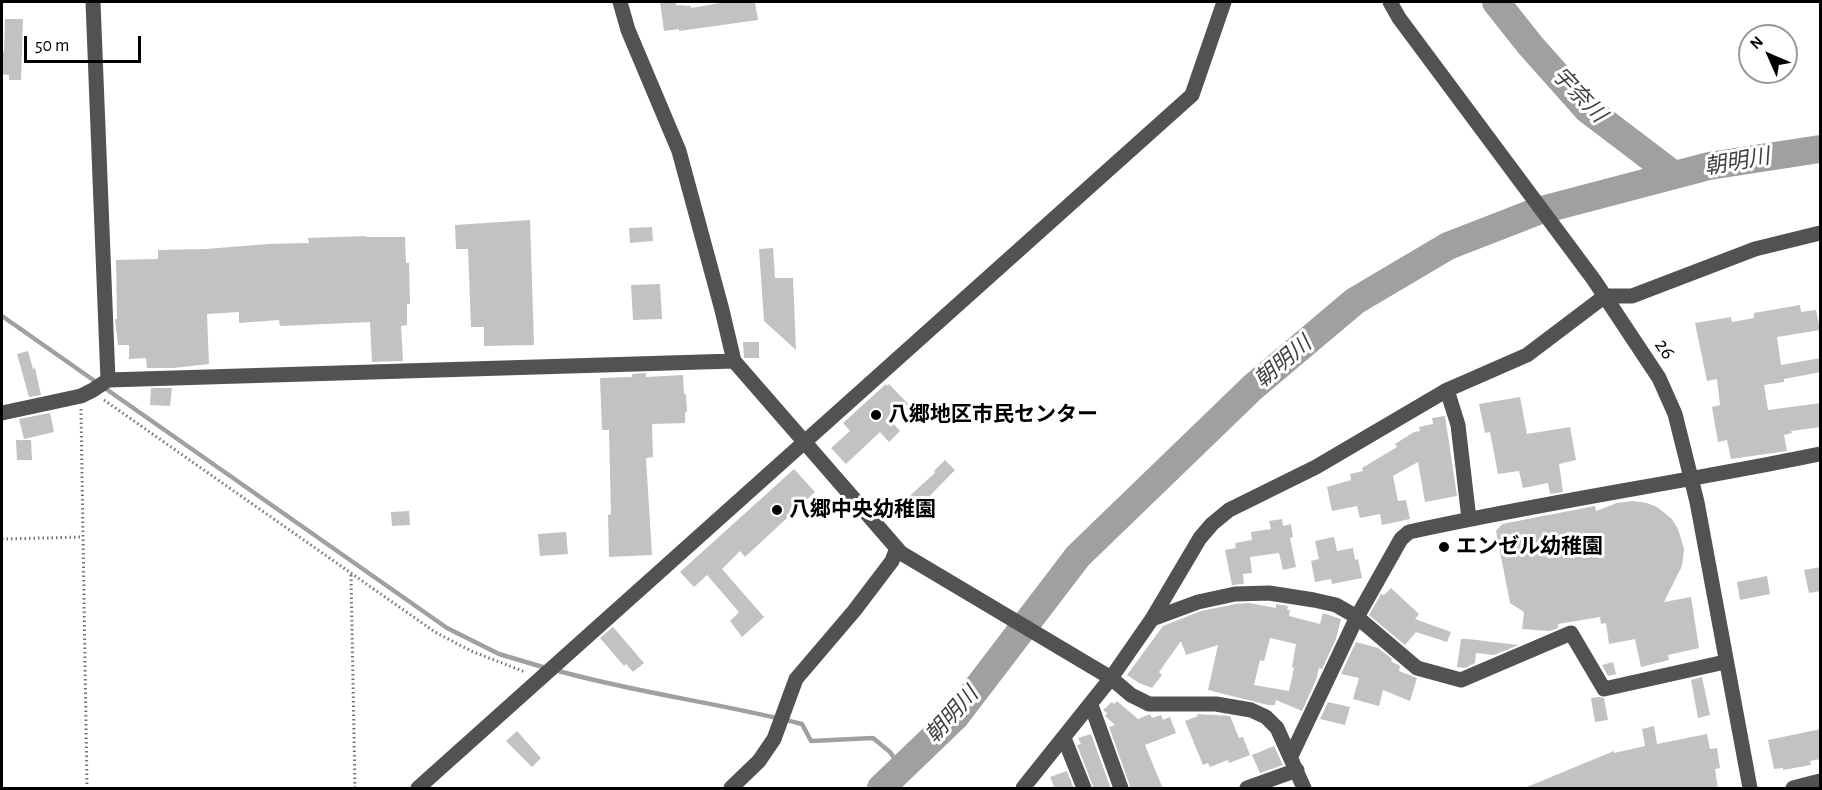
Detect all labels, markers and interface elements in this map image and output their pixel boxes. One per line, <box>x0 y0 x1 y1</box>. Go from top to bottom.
scale bar <box>27 24 144 62</box>
north arrow <box>1738 24 1798 84</box>
text: N <box>1747 33 1766 52</box>
text: 50 m <box>35 37 69 55</box>
water label: 宇奈川 <box>1547 62 1611 128</box>
water label: 朝明川 <box>1702 143 1772 181</box>
water label: 朝明川 <box>1249 331 1317 393</box>
street label: 26 <box>1649 334 1681 364</box>
place label: 八郷地区市民センター <box>888 402 1098 428</box>
marker: 八郷地区市民センター <box>869 408 883 422</box>
place label: 八郷中央幼稚園 <box>789 497 936 523</box>
marker: 八郷中央幼稚園 <box>770 503 784 517</box>
place label: エンゼル幼稚園 <box>1456 534 1603 560</box>
marker: エンゼル幼稚園 <box>1437 540 1451 554</box>
water label: 朝明川 <box>920 682 984 748</box>

